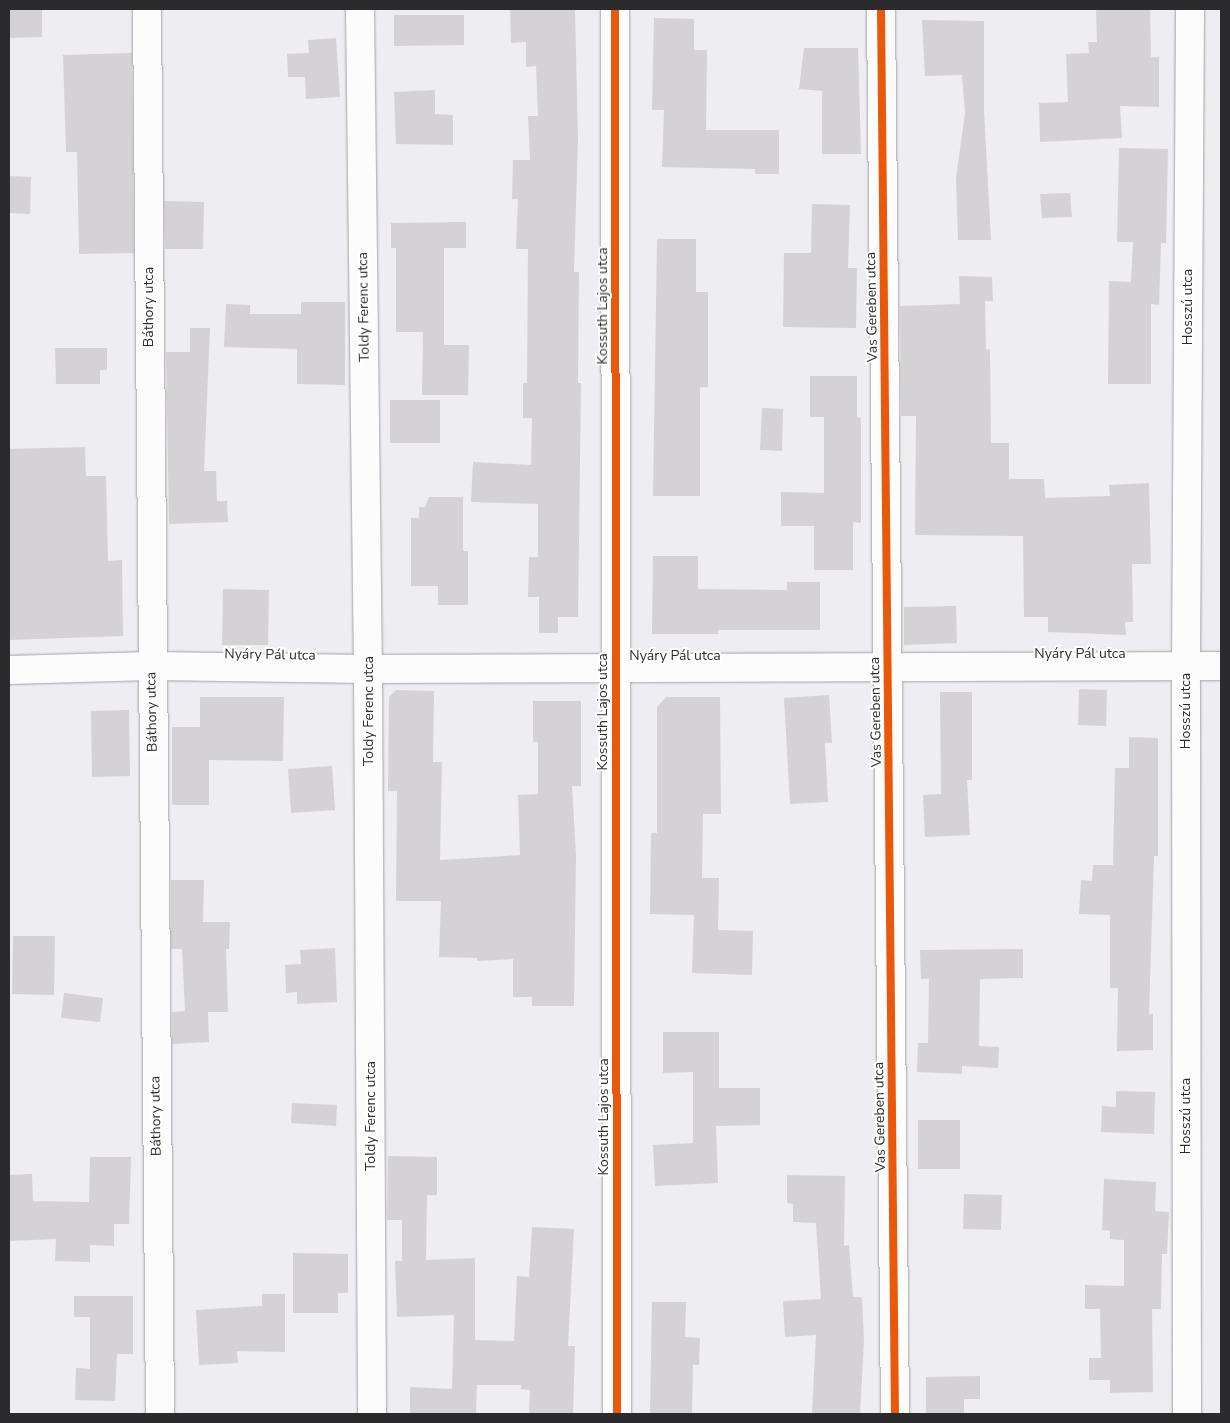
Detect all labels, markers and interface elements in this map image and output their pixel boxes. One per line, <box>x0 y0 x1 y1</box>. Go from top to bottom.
street label: Kossuth Lajos utca <box>595 247 611 365</box>
street label: Toldy Ferenc utca <box>355 252 373 362</box>
street label: Vas Gereben utca <box>863 252 881 362</box>
street label: Báthory utca <box>141 267 157 347</box>
street label: Hosszú utca <box>1180 269 1196 345</box>
street label: Nyáry Pál utca <box>224 646 316 664</box>
street label: Nyáry Pál utca <box>1034 646 1126 662</box>
street label: Nyáry Pál utca <box>629 648 721 664</box>
street label: Kossuth Lajos utca <box>595 653 611 771</box>
street label: Toldy Ferenc utca <box>361 656 377 766</box>
street label: Vas Gereben utca <box>867 657 885 767</box>
street label: Báthory utca <box>143 672 161 752</box>
street label: Hosszú utca <box>1178 673 1194 749</box>
street label: Kossuth Lajos utca <box>596 1058 612 1176</box>
street label: Toldy Ferenc utca <box>363 1061 379 1171</box>
street label: Vas Gereben utca <box>871 1062 889 1172</box>
street label: Báthory utca <box>147 1076 165 1156</box>
street label: Hosszú utca <box>1178 1078 1194 1154</box>

